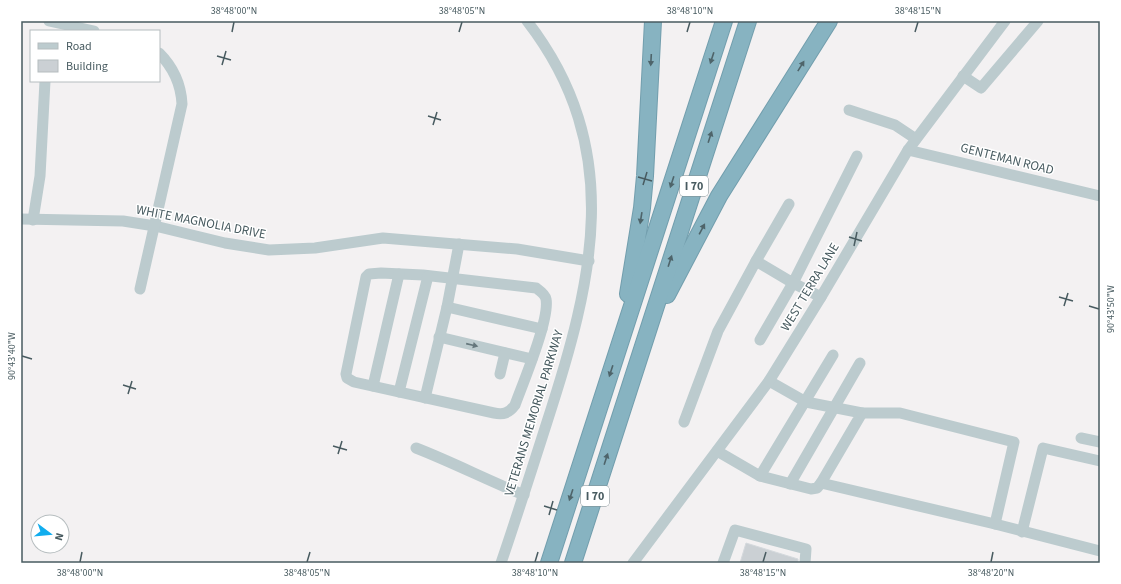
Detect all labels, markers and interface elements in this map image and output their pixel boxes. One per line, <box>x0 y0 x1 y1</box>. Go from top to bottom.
text: 38°48'00"N <box>211 4 257 18</box>
text: 38°48'05"N <box>439 4 485 18</box>
text: 38°48'10"N <box>667 4 713 18</box>
text: 38°48'15"N <box>895 4 941 18</box>
legend <box>30 30 160 82</box>
text: Road <box>66 38 92 55</box>
one-way arrow <box>708 52 714 64</box>
one-way arrow <box>648 54 654 67</box>
text: Building <box>66 58 108 75</box>
one-way arrow <box>797 60 804 72</box>
one-way arrow <box>707 131 713 143</box>
street label: GENTEMAN ROAD <box>958 139 1056 179</box>
one-way arrow <box>669 176 675 188</box>
road number: I 70 <box>680 176 708 196</box>
street label: WHITE MAGNOLIA DRIVE <box>135 201 268 243</box>
one-way arrow <box>638 211 644 224</box>
one-way arrow <box>699 223 705 234</box>
street label: WEST TERRA LANE <box>776 239 844 335</box>
one-way arrow <box>667 254 673 266</box>
text: 90°43'50"W <box>1104 285 1118 333</box>
street label: VETERANS MEMORIAL PARKWAY <box>500 327 568 498</box>
text: 90°43'40"W <box>5 332 19 380</box>
one-way arrow <box>466 343 478 349</box>
one-way arrow <box>608 366 614 378</box>
one-way arrow <box>604 453 610 465</box>
road number: I 70 <box>581 486 609 506</box>
one-way arrow <box>568 490 574 502</box>
north arrow <box>30 514 70 554</box>
text: N <box>51 531 67 542</box>
text: 38°48'00"N <box>57 566 103 580</box>
text: 38°48'05"N <box>284 566 330 580</box>
text: 38°48'10"N <box>512 566 558 580</box>
text: 38°48'15"N <box>740 566 786 580</box>
text: 38°48'20"N <box>968 566 1014 580</box>

